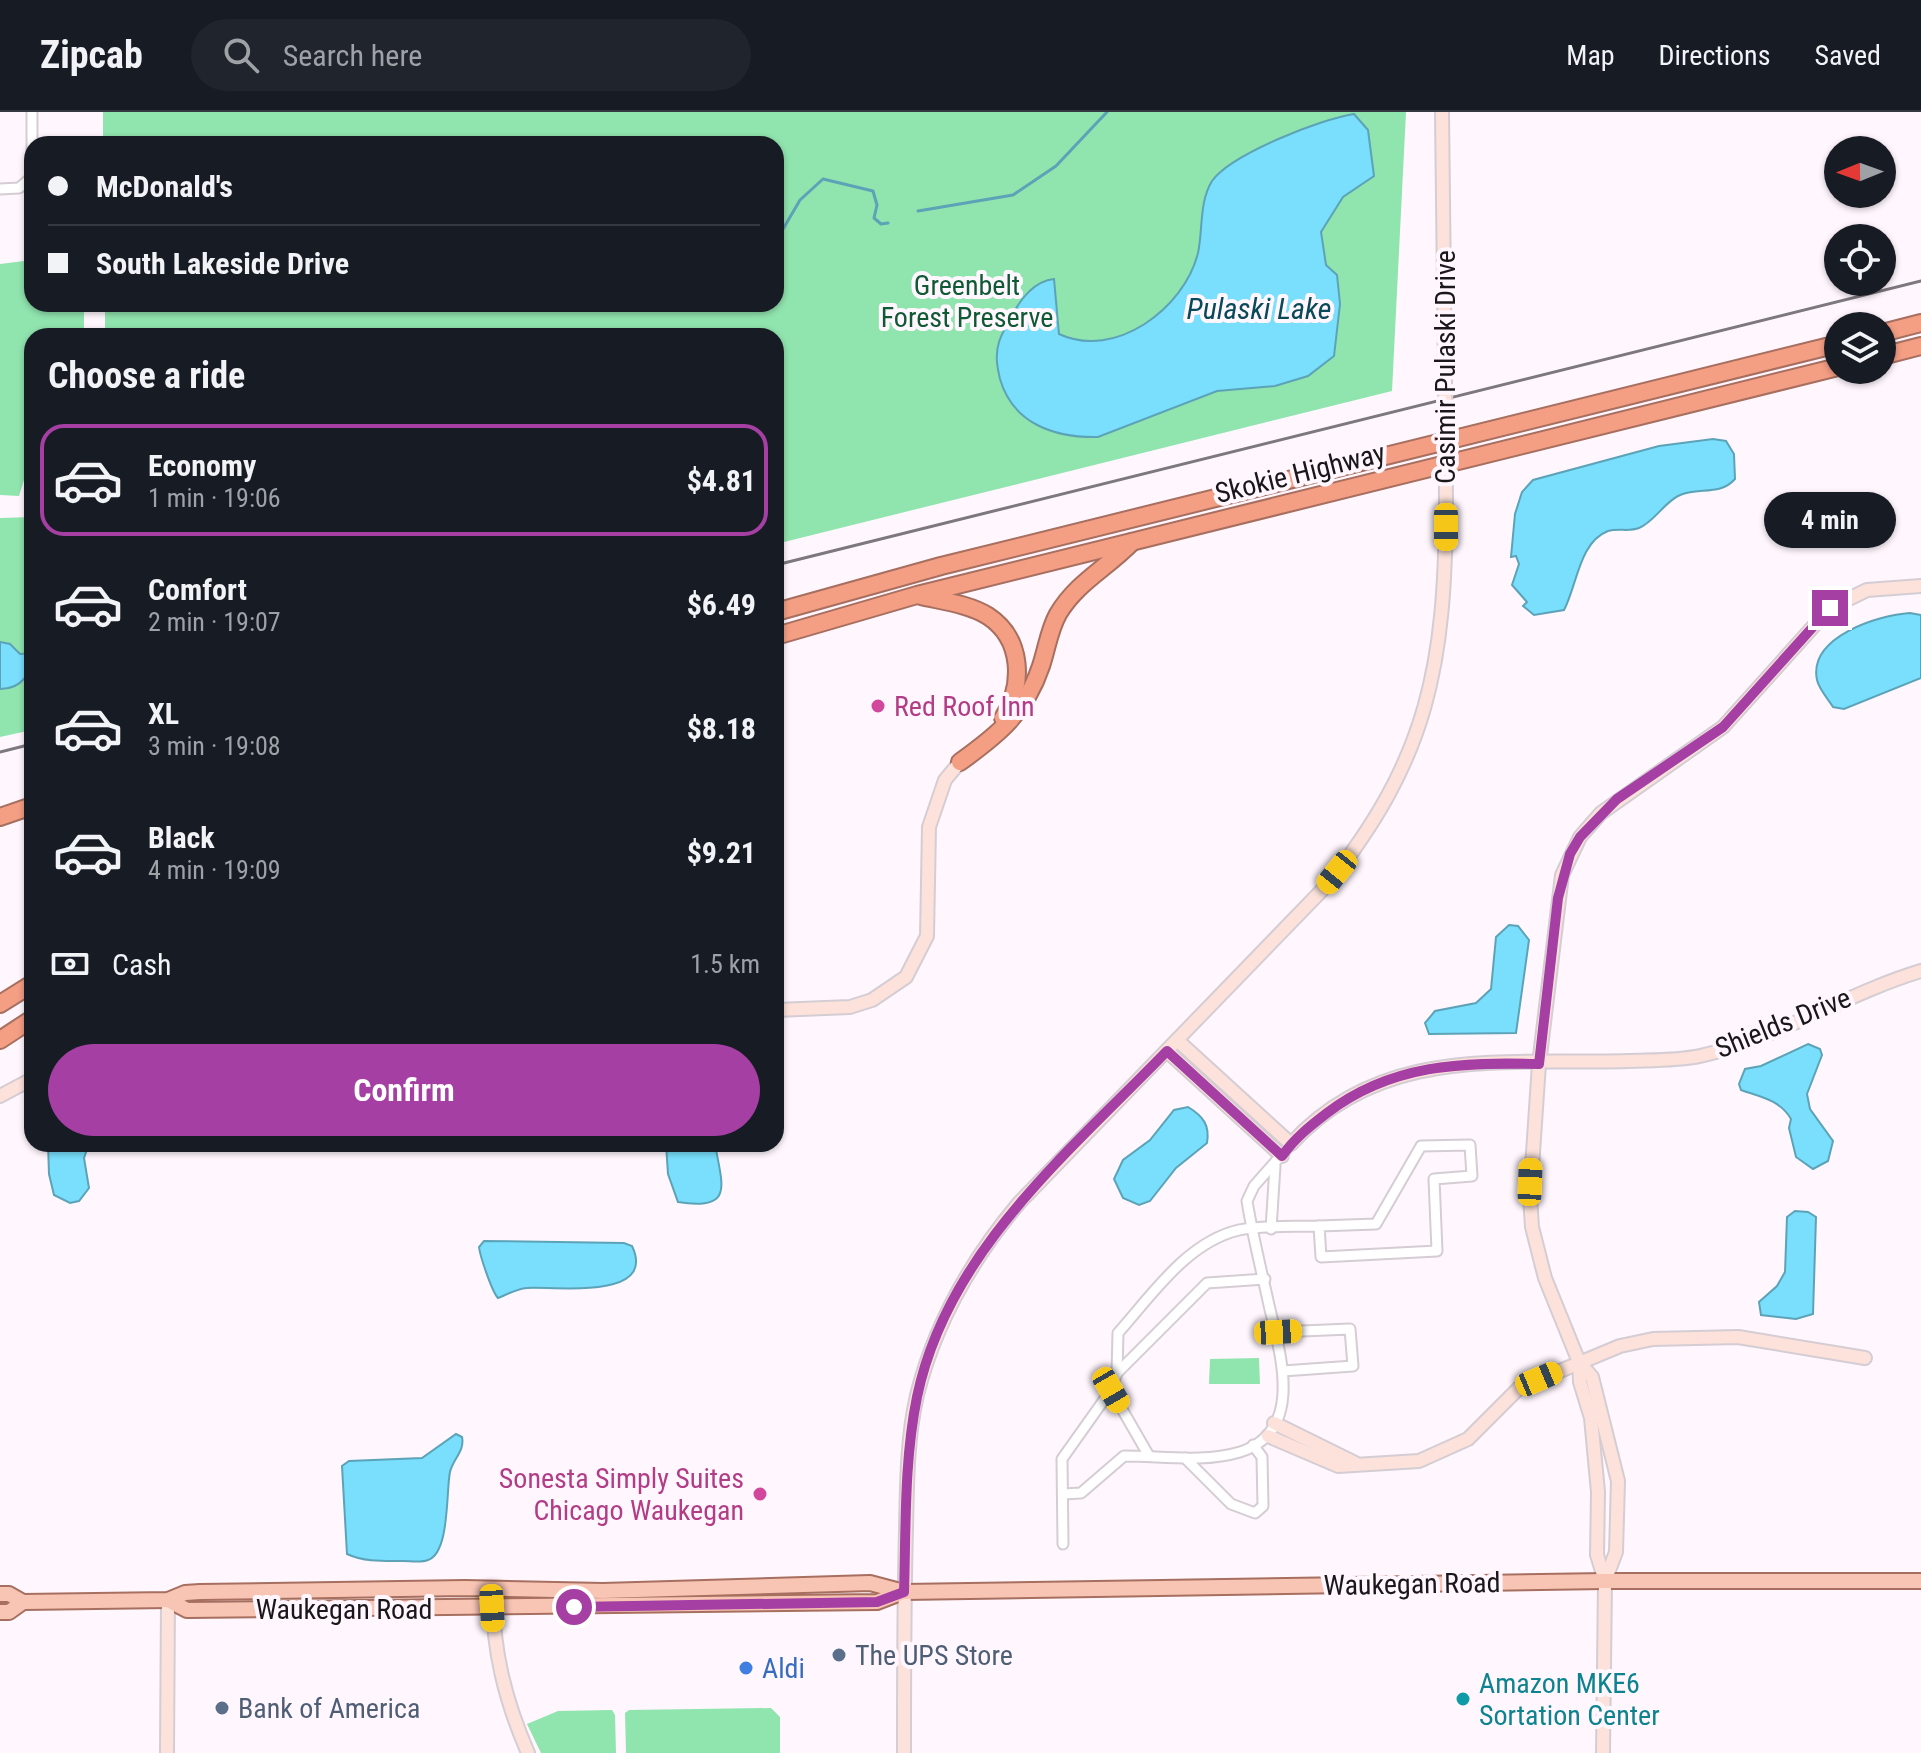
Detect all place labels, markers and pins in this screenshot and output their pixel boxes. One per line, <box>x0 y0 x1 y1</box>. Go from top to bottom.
place label: Red Roof Inn <box>894 690 1035 723</box>
marker: Red Roof Inn <box>869 697 887 715</box>
place label: Sonesta Simply Suites Chicago Waukegan <box>499 1462 744 1527</box>
marker: Sonesta Simply Suites Chicago Waukegan <box>751 1485 769 1503</box>
place label: The UPS Store <box>855 1639 1013 1672</box>
marker: The UPS Store <box>830 1646 848 1664</box>
place label: Aldi <box>762 1652 805 1685</box>
marker: Aldi <box>737 1659 755 1677</box>
place label: Amazon MKE6 Sortation Center <box>1479 1667 1660 1732</box>
marker: Amazon MKE6 Sortation Center <box>1454 1690 1472 1708</box>
place label: Bank of America <box>238 1692 420 1725</box>
marker: Bank of America <box>213 1699 231 1717</box>

